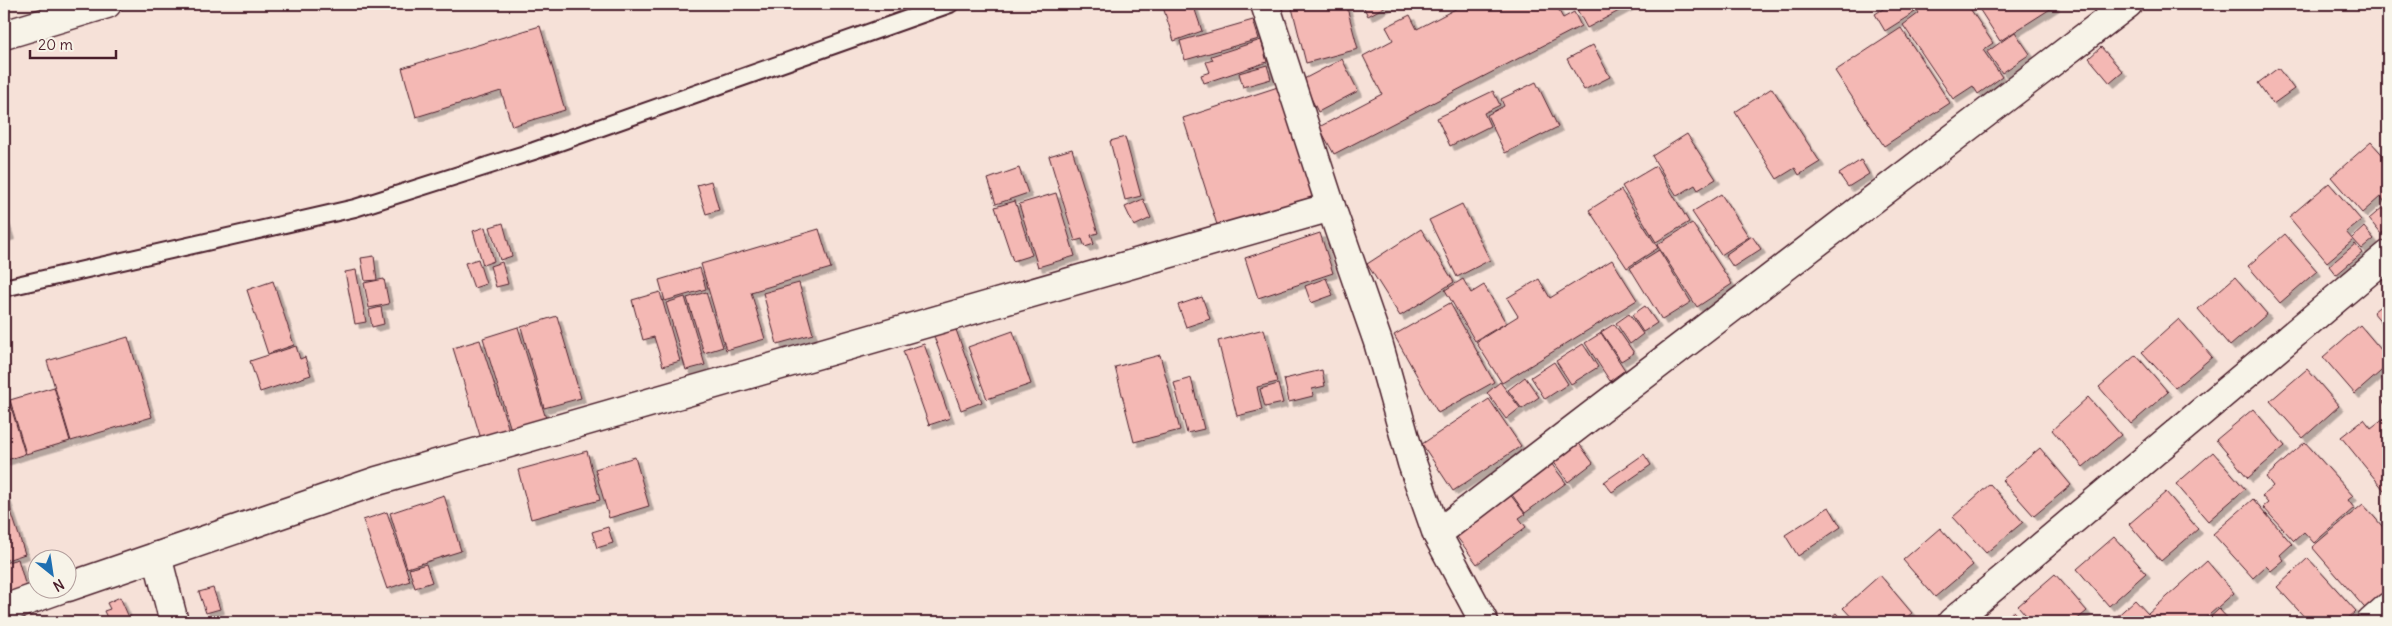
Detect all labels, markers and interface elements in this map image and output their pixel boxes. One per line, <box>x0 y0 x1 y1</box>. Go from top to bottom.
scale bar <box>30 28 116 60</box>
text: 20 m <box>38 35 73 54</box>
north arrow <box>28 548 78 598</box>
text: N <box>50 575 67 595</box>

